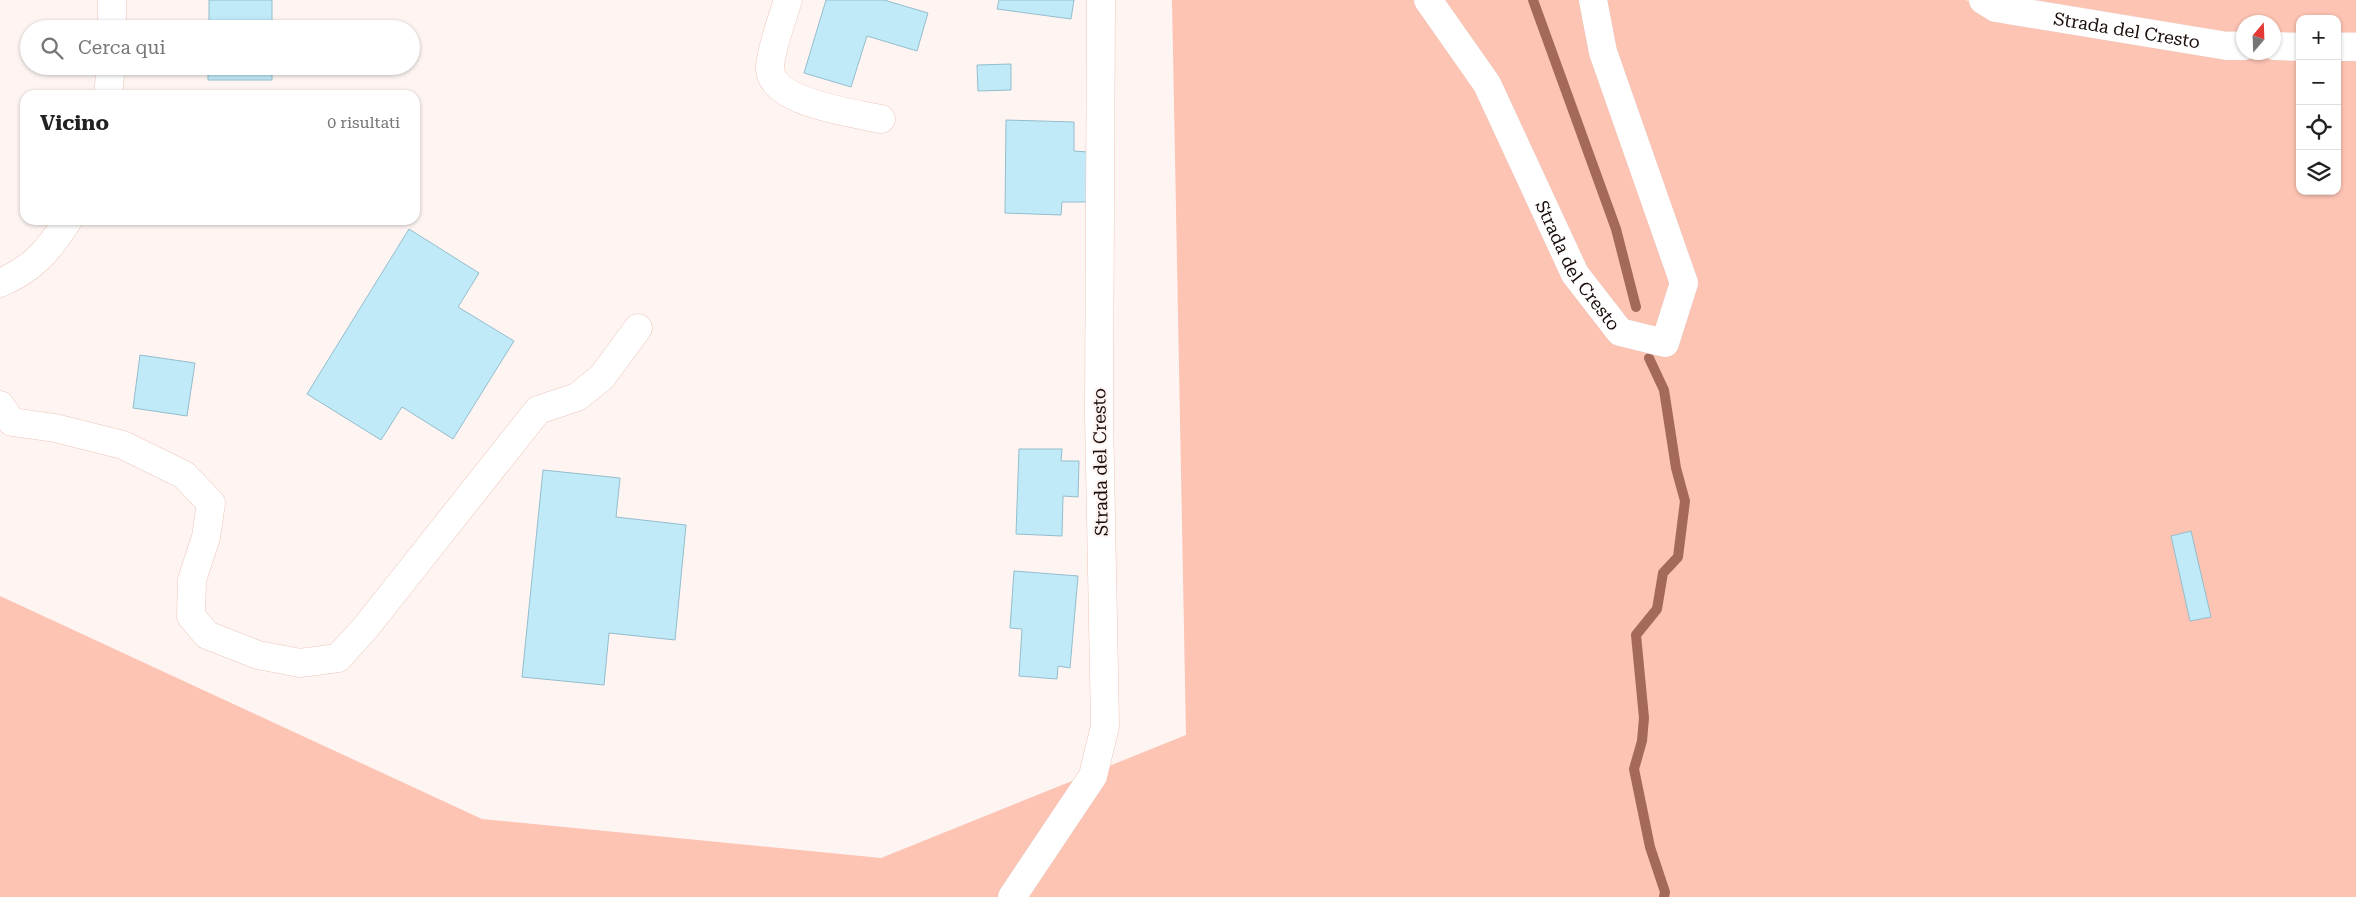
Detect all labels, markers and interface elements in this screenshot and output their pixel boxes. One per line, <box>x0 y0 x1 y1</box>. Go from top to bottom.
street label: Strada del Cresto <box>2052 7 2202 52</box>
north arrow <box>2236 15 2281 60</box>
map controls <box>2296 15 2341 195</box>
button: + <box>2296 15 2341 60</box>
search box <box>20 20 420 75</box>
icon: search <box>38 34 66 62</box>
text: Cerca qui <box>78 36 166 59</box>
button: − <box>2296 60 2341 105</box>
button: locate <box>2296 105 2341 150</box>
text: Vicino <box>40 111 109 135</box>
text: 0 risultati <box>327 113 400 132</box>
button: layers <box>2296 150 2341 195</box>
street label: Strada del Cresto <box>1532 197 1625 334</box>
street label: Strada del Cresto <box>1088 388 1112 536</box>

